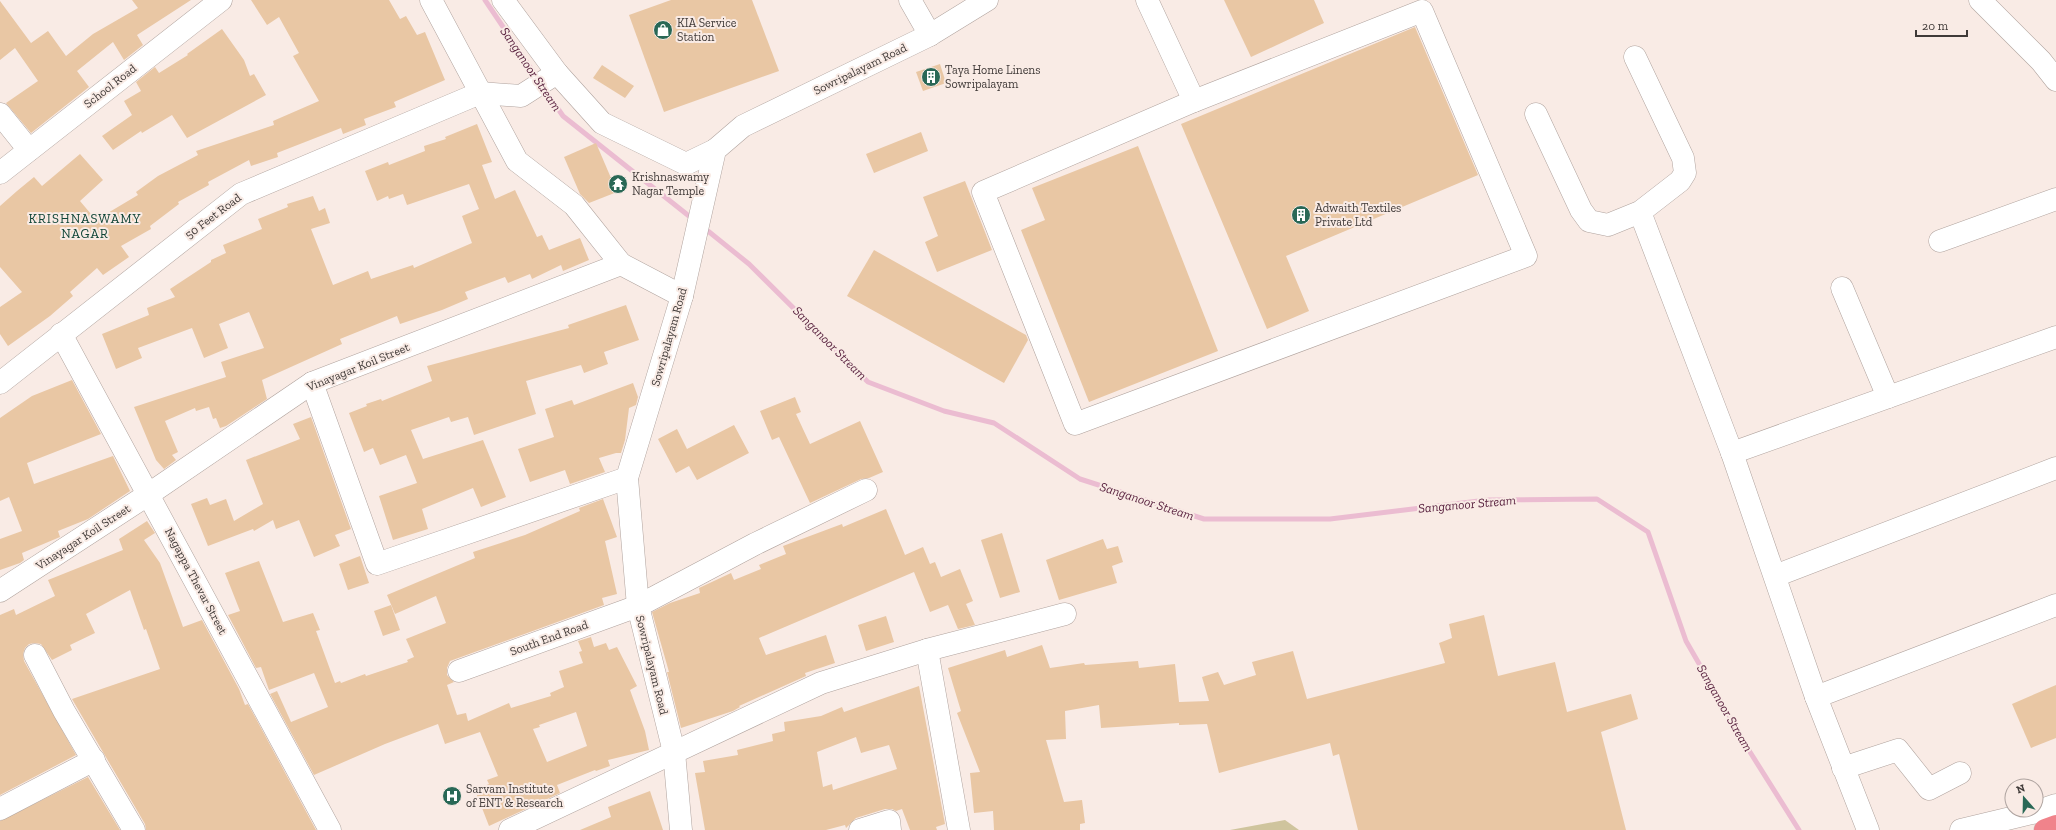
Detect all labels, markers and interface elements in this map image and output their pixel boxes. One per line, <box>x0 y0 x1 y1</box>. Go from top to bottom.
scale bar <box>1916 12 1967 38</box>
place label: KIA Service Station <box>677 16 737 44</box>
shop icon: KIA Service Station <box>652 19 674 41</box>
text: 20 m <box>1922 19 1949 33</box>
water label: Sanganoor Stream <box>497 24 565 114</box>
street label: Sowripalayam Road <box>811 40 909 98</box>
street label: School Road <box>81 61 139 111</box>
place label: Taya Home Linens Sowripalayam <box>945 63 1041 91</box>
building icon: Taya Home Linens Sowripalayam <box>920 66 942 88</box>
place label: Krishnaswamy Nagar Temple <box>632 170 710 198</box>
temple icon: Krishnaswamy Nagar Temple <box>607 173 629 195</box>
street label: 50 Feet Road <box>182 190 244 242</box>
place label: Adwaith Textiles Private Ltd <box>1315 201 1401 229</box>
building icon: Adwaith Textiles Private Ltd <box>1290 204 1312 226</box>
district label: KRISHNASWAMY NAGAR <box>28 211 142 241</box>
street label: Sowripalayam Road <box>648 286 690 388</box>
water label: Sanganoor Stream <box>790 303 870 383</box>
street label: Vinayagar Koil Street <box>304 340 412 394</box>
water label: Sanganoor Stream <box>1098 479 1196 523</box>
water label: Sanganoor Stream <box>1418 492 1516 516</box>
street label: Vinayagar Koil Street <box>32 501 133 573</box>
street label: Nagappa Thevar Street <box>162 525 230 637</box>
street label: Sowripalayam Road <box>633 614 671 717</box>
street label: South End Road <box>508 617 590 659</box>
water label: Sanganoor Stream <box>1694 662 1756 754</box>
north arrow <box>2004 778 2044 818</box>
text: N <box>2015 781 2027 797</box>
place label: Sarvam Institute of ENT & Research <box>466 782 563 810</box>
hospital icon: Sarvam Institute of ENT & Research <box>441 785 463 807</box>

